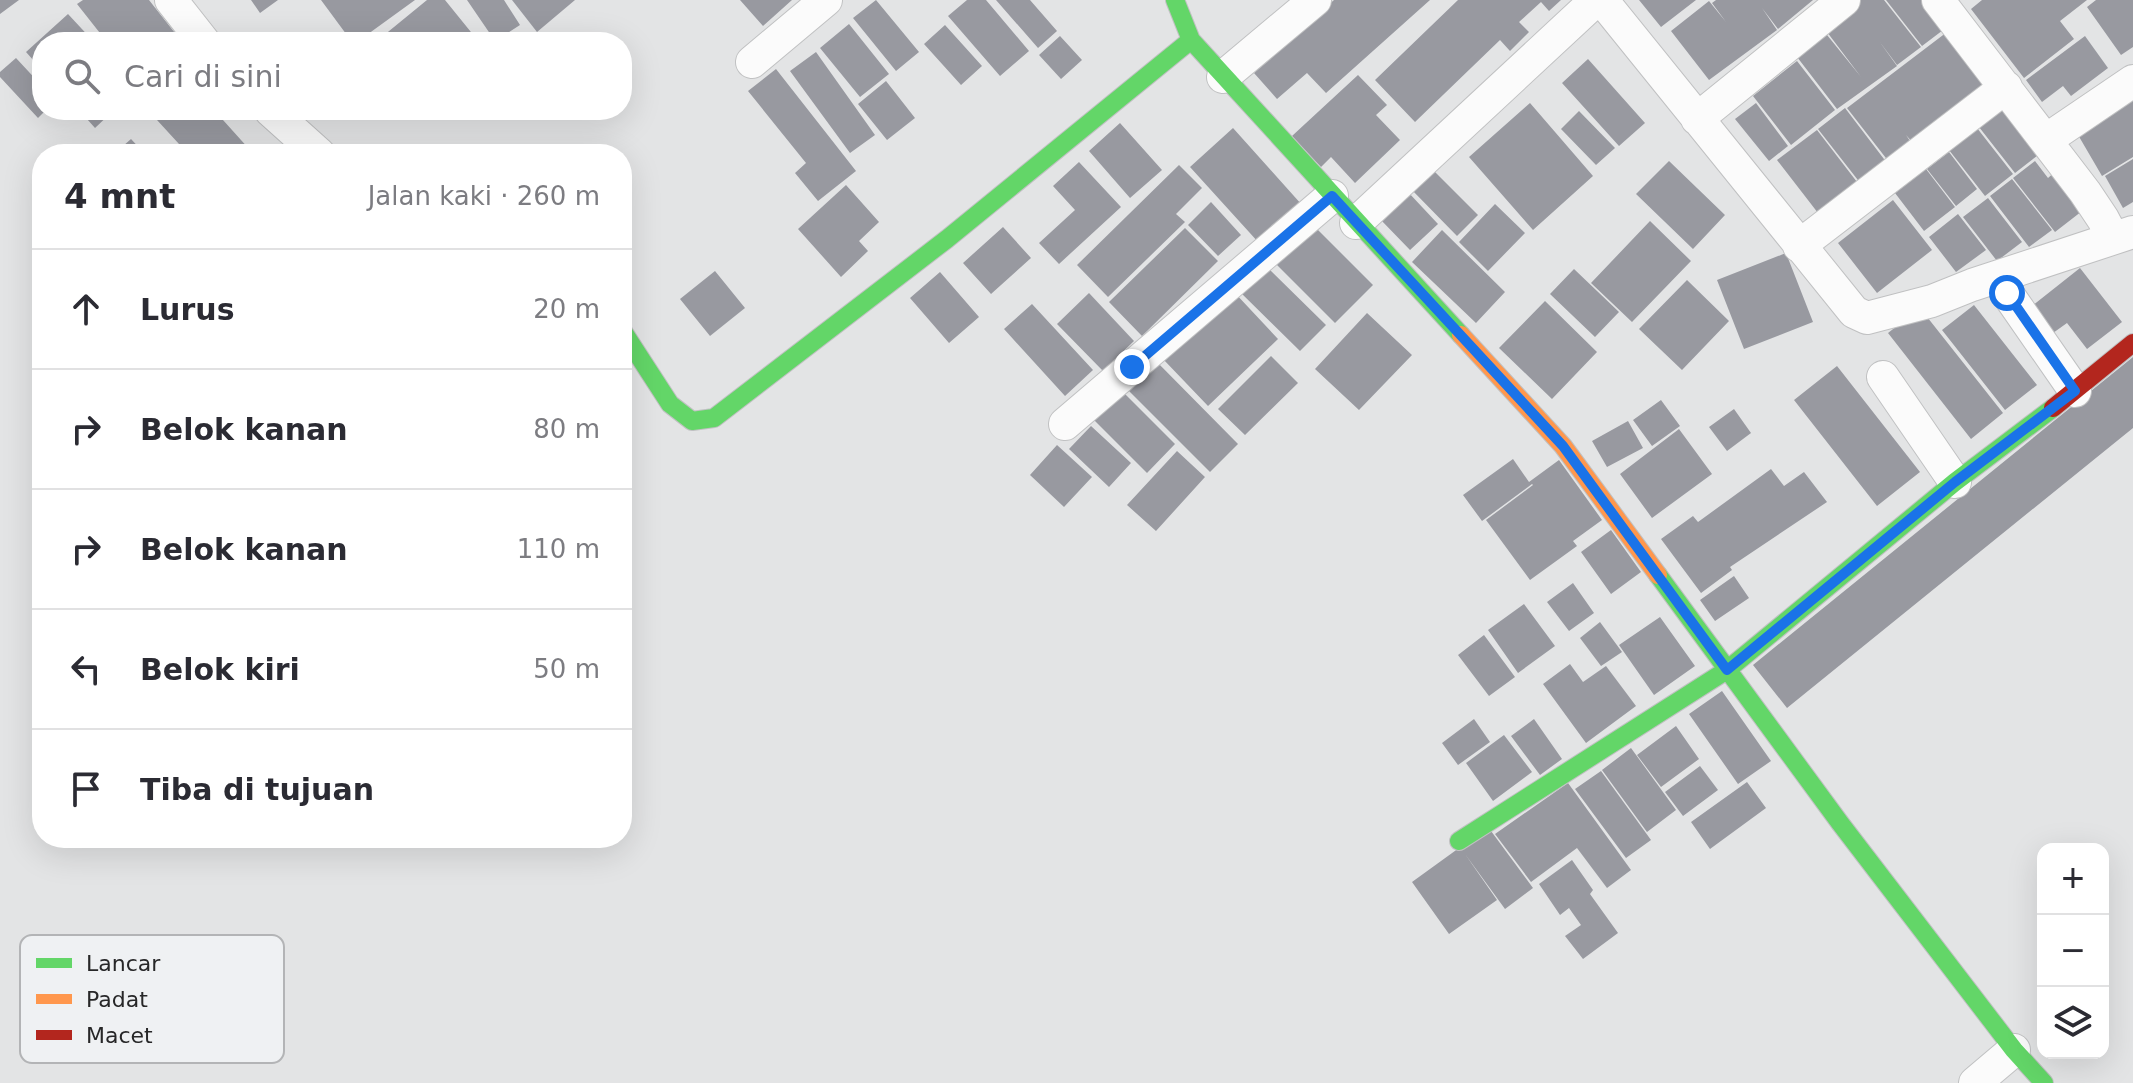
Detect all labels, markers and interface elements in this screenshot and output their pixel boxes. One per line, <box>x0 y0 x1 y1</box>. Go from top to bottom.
search box <box>32 32 632 120</box>
icon: search <box>60 54 104 98</box>
text: Cari di sini <box>124 59 282 94</box>
text: 4 mnt <box>64 176 175 216</box>
text: Jalan kaki · 260 m <box>368 181 600 211</box>
route start <box>1989 275 2025 311</box>
icon: ahead <box>64 287 108 331</box>
text: Lurus <box>140 292 234 327</box>
text: 20 m <box>533 294 600 324</box>
route end <box>1114 349 1150 385</box>
icon: right <box>64 407 108 451</box>
text: Belok kanan <box>140 412 348 447</box>
text: 80 m <box>533 414 600 444</box>
icon: right <box>64 527 108 571</box>
text: Belok kanan <box>140 532 348 567</box>
text: 110 m <box>517 534 600 564</box>
icon: left <box>64 647 108 691</box>
text: Belok kiri <box>140 652 300 687</box>
text: 50 m <box>533 654 600 684</box>
icon: arrive <box>64 767 108 811</box>
text: Tiba di tujuan <box>140 772 374 807</box>
map controls <box>2037 843 2109 1059</box>
button: + <box>2037 843 2109 915</box>
button: − <box>2037 915 2109 987</box>
legend <box>20 935 284 1063</box>
text: Lancar <box>86 951 161 976</box>
text: Padat <box>86 987 148 1012</box>
button: layers <box>2037 987 2109 1059</box>
text: Macet <box>86 1023 153 1048</box>

